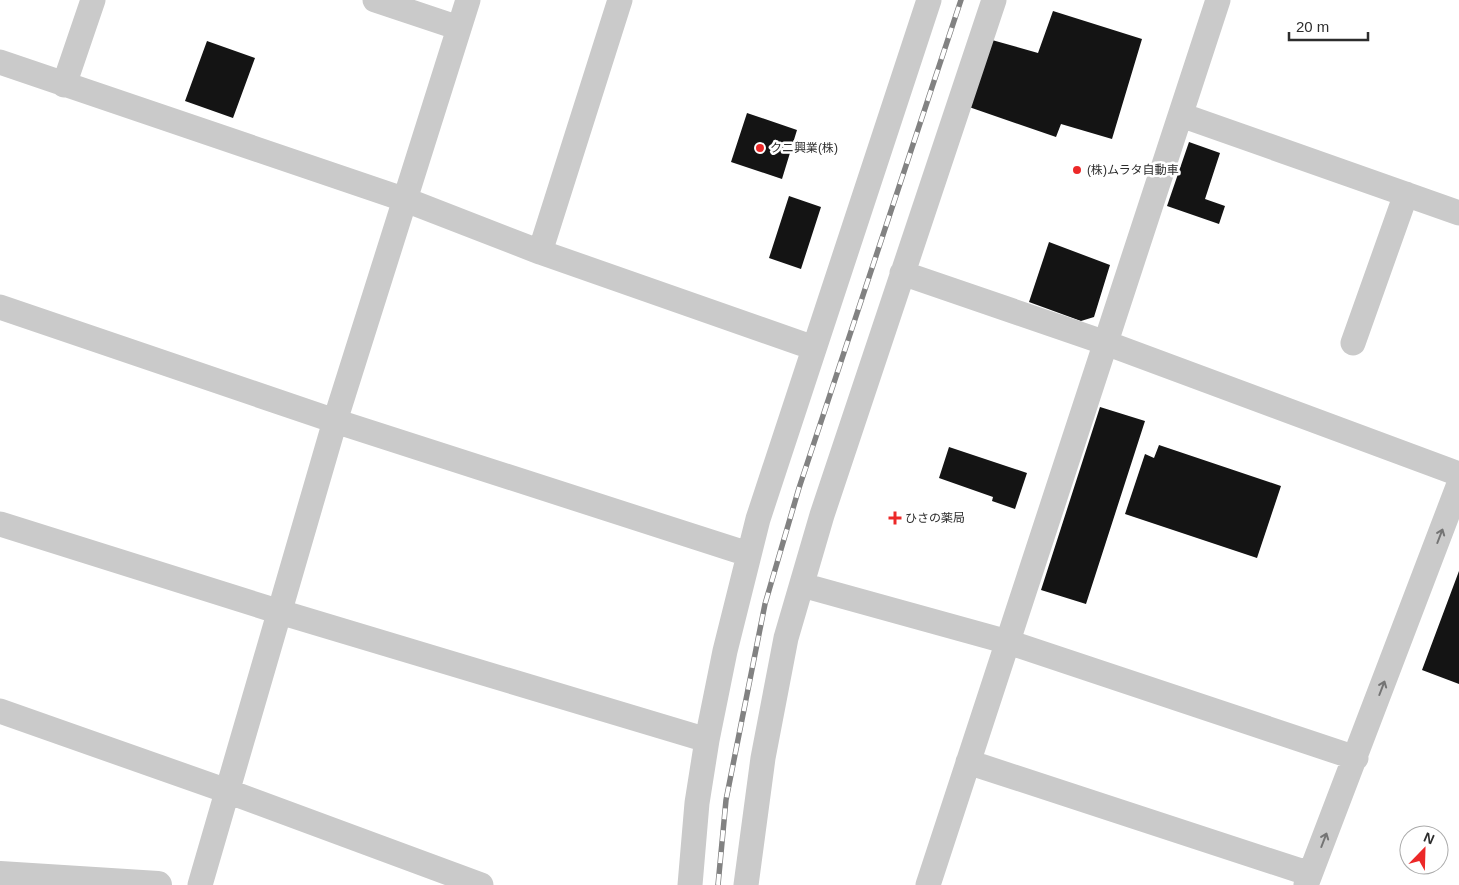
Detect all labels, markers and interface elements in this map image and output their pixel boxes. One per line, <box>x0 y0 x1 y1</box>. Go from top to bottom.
scale bar <box>1289 10 1368 42</box>
text: 20 m <box>1296 18 1329 35</box>
place label: クニ興業(株) <box>770 141 838 155</box>
marker: クニ興業(株) <box>754 142 766 154</box>
place label: (株)ムラタ自動車 <box>1087 163 1178 177</box>
marker: (株)ムラタ自動車 <box>1071 164 1083 176</box>
place label: ひさの薬局 <box>905 511 965 525</box>
marker: ひさの薬局 <box>889 512 901 524</box>
one-way arrow <box>1435 529 1445 544</box>
one-way arrow <box>1378 681 1387 696</box>
north arrow <box>1399 825 1449 875</box>
text: N <box>1421 829 1437 847</box>
one-way arrow <box>1320 832 1329 847</box>

